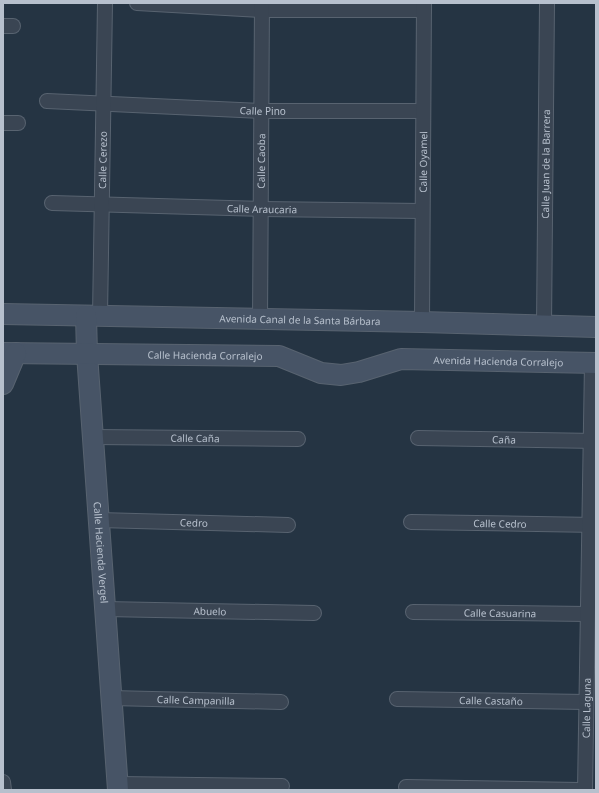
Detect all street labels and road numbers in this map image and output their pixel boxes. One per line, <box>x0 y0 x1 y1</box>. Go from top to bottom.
street label: Calle Pino <box>239 103 286 118</box>
street label: Calle Juan de la Barrera <box>538 109 553 219</box>
street label: Calle Cerezo <box>95 131 110 189</box>
street label: Calle Oyamel <box>416 131 430 193</box>
street label: Calle Caoba <box>254 133 268 189</box>
street label: Calle Araucaria <box>227 201 297 216</box>
street label: Avenida Canal de la Santa Bárbara <box>219 311 381 328</box>
street label: Calle Hacienda Corralejo <box>147 348 263 363</box>
street label: Avenida Hacienda Corralejo <box>433 353 563 369</box>
street label: Calle Caña <box>170 431 220 445</box>
street label: Caña <box>492 432 516 447</box>
street label: Calle Hacienda Vergel <box>91 501 112 604</box>
street label: Cedro <box>180 515 208 530</box>
street label: Calle Cedro <box>473 516 527 531</box>
street label: Abuelo <box>193 604 227 618</box>
street label: Calle Casuarina <box>464 606 536 620</box>
street label: Calle Laguna <box>579 678 594 738</box>
street label: Calle Campanilla <box>157 692 235 708</box>
street label: Calle Castaño <box>459 693 523 708</box>

